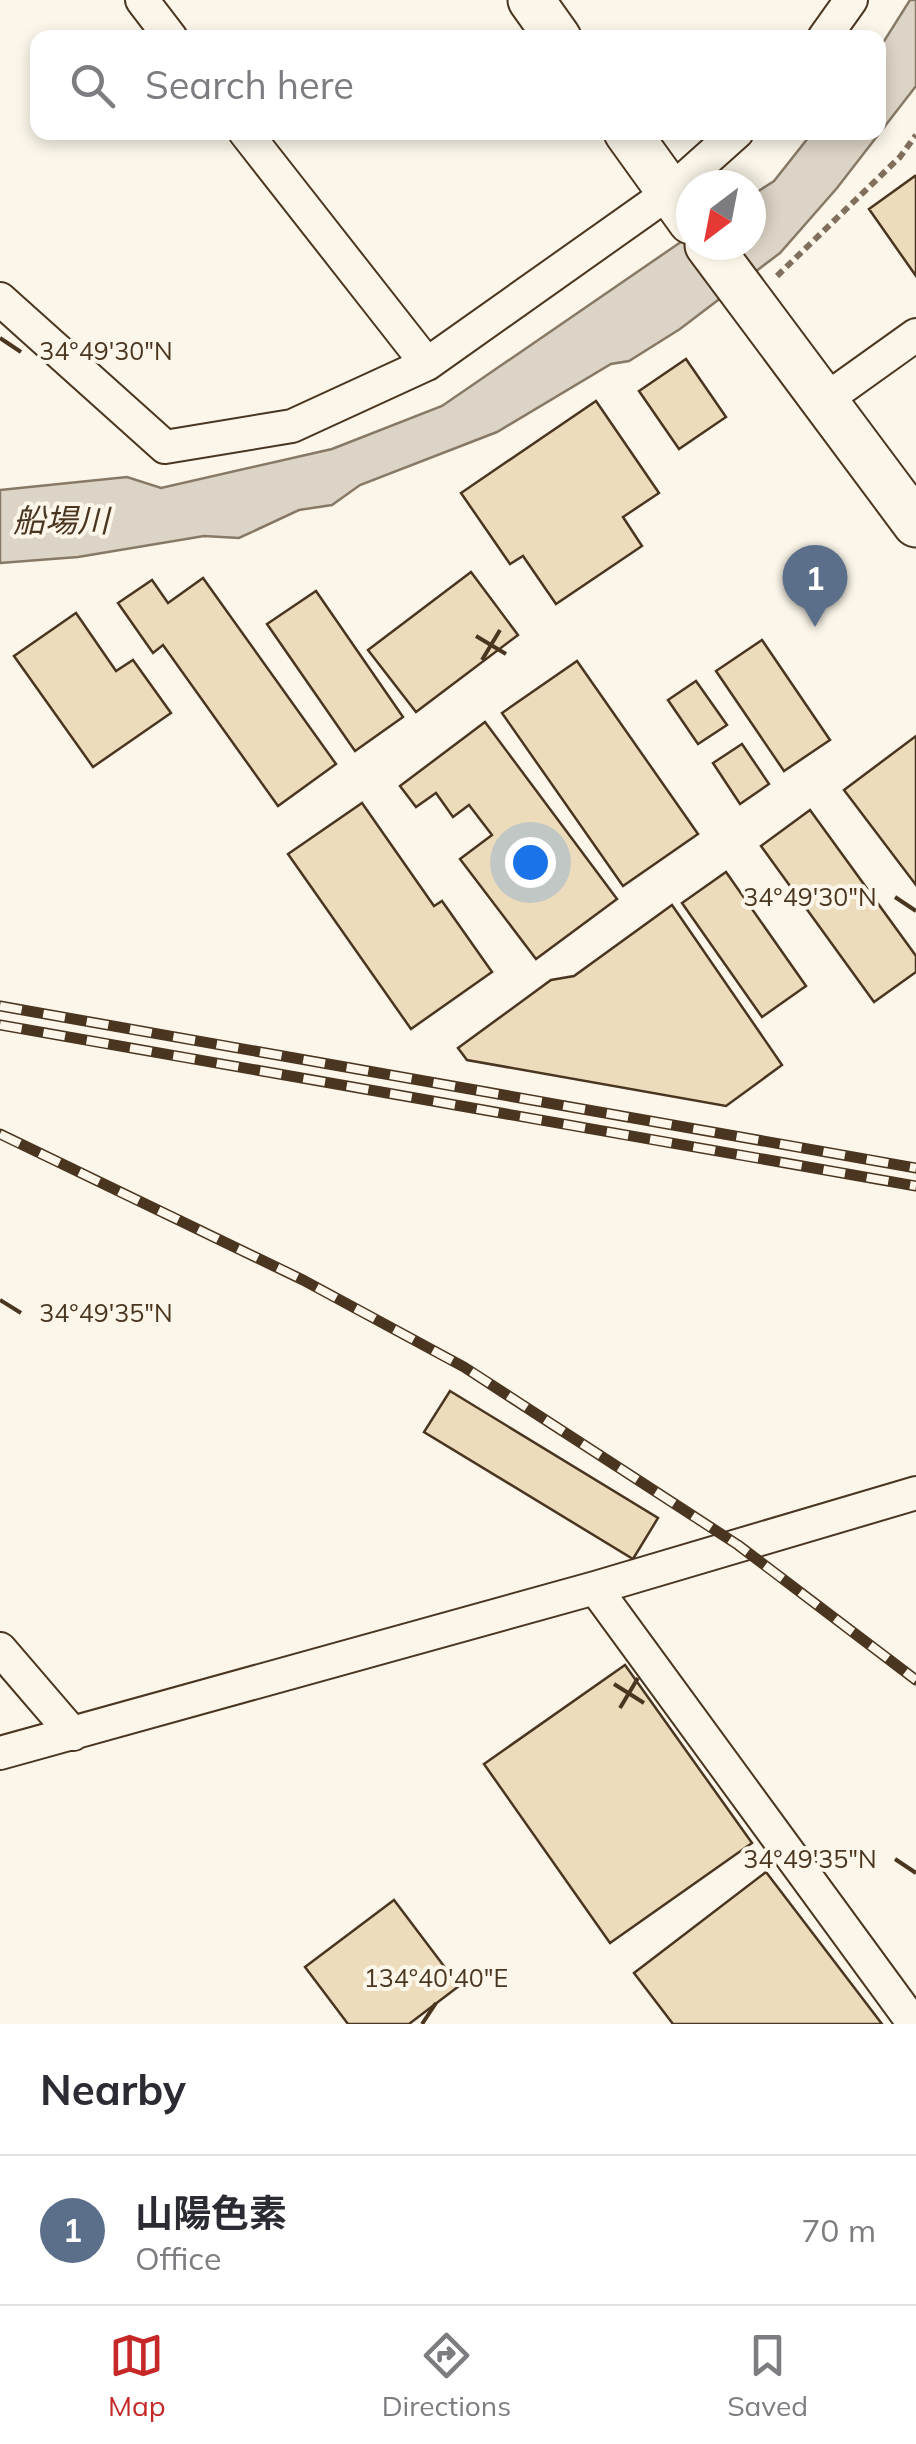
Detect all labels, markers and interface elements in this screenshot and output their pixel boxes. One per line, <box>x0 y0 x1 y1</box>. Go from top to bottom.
search box <box>30 30 886 140</box>
icon: search <box>65 58 120 113</box>
text: Search here <box>145 61 354 109</box>
north arrow <box>676 170 766 260</box>
text: 34°49'30"N <box>39 335 173 366</box>
water label: 船場川 <box>13 500 112 540</box>
pin: 1 <box>782 544 848 627</box>
your location <box>505 837 556 888</box>
text: 34°49'30"N <box>743 881 877 912</box>
text: 34°49'35"N <box>39 1297 173 1328</box>
text: 34°49'35"N <box>743 1843 877 1874</box>
text: 134°40'40"E <box>364 1962 508 1993</box>
text: Nearby <box>40 2063 186 2116</box>
text: 山陽色素 <box>135 2189 287 2237</box>
text: 1 <box>63 2210 82 2250</box>
text: 70 m <box>801 2210 876 2250</box>
text: Office <box>135 2238 221 2278</box>
tab: Map <box>108 2328 166 2423</box>
tab: Directions <box>382 2328 511 2423</box>
tab: Saved <box>727 2328 808 2423</box>

